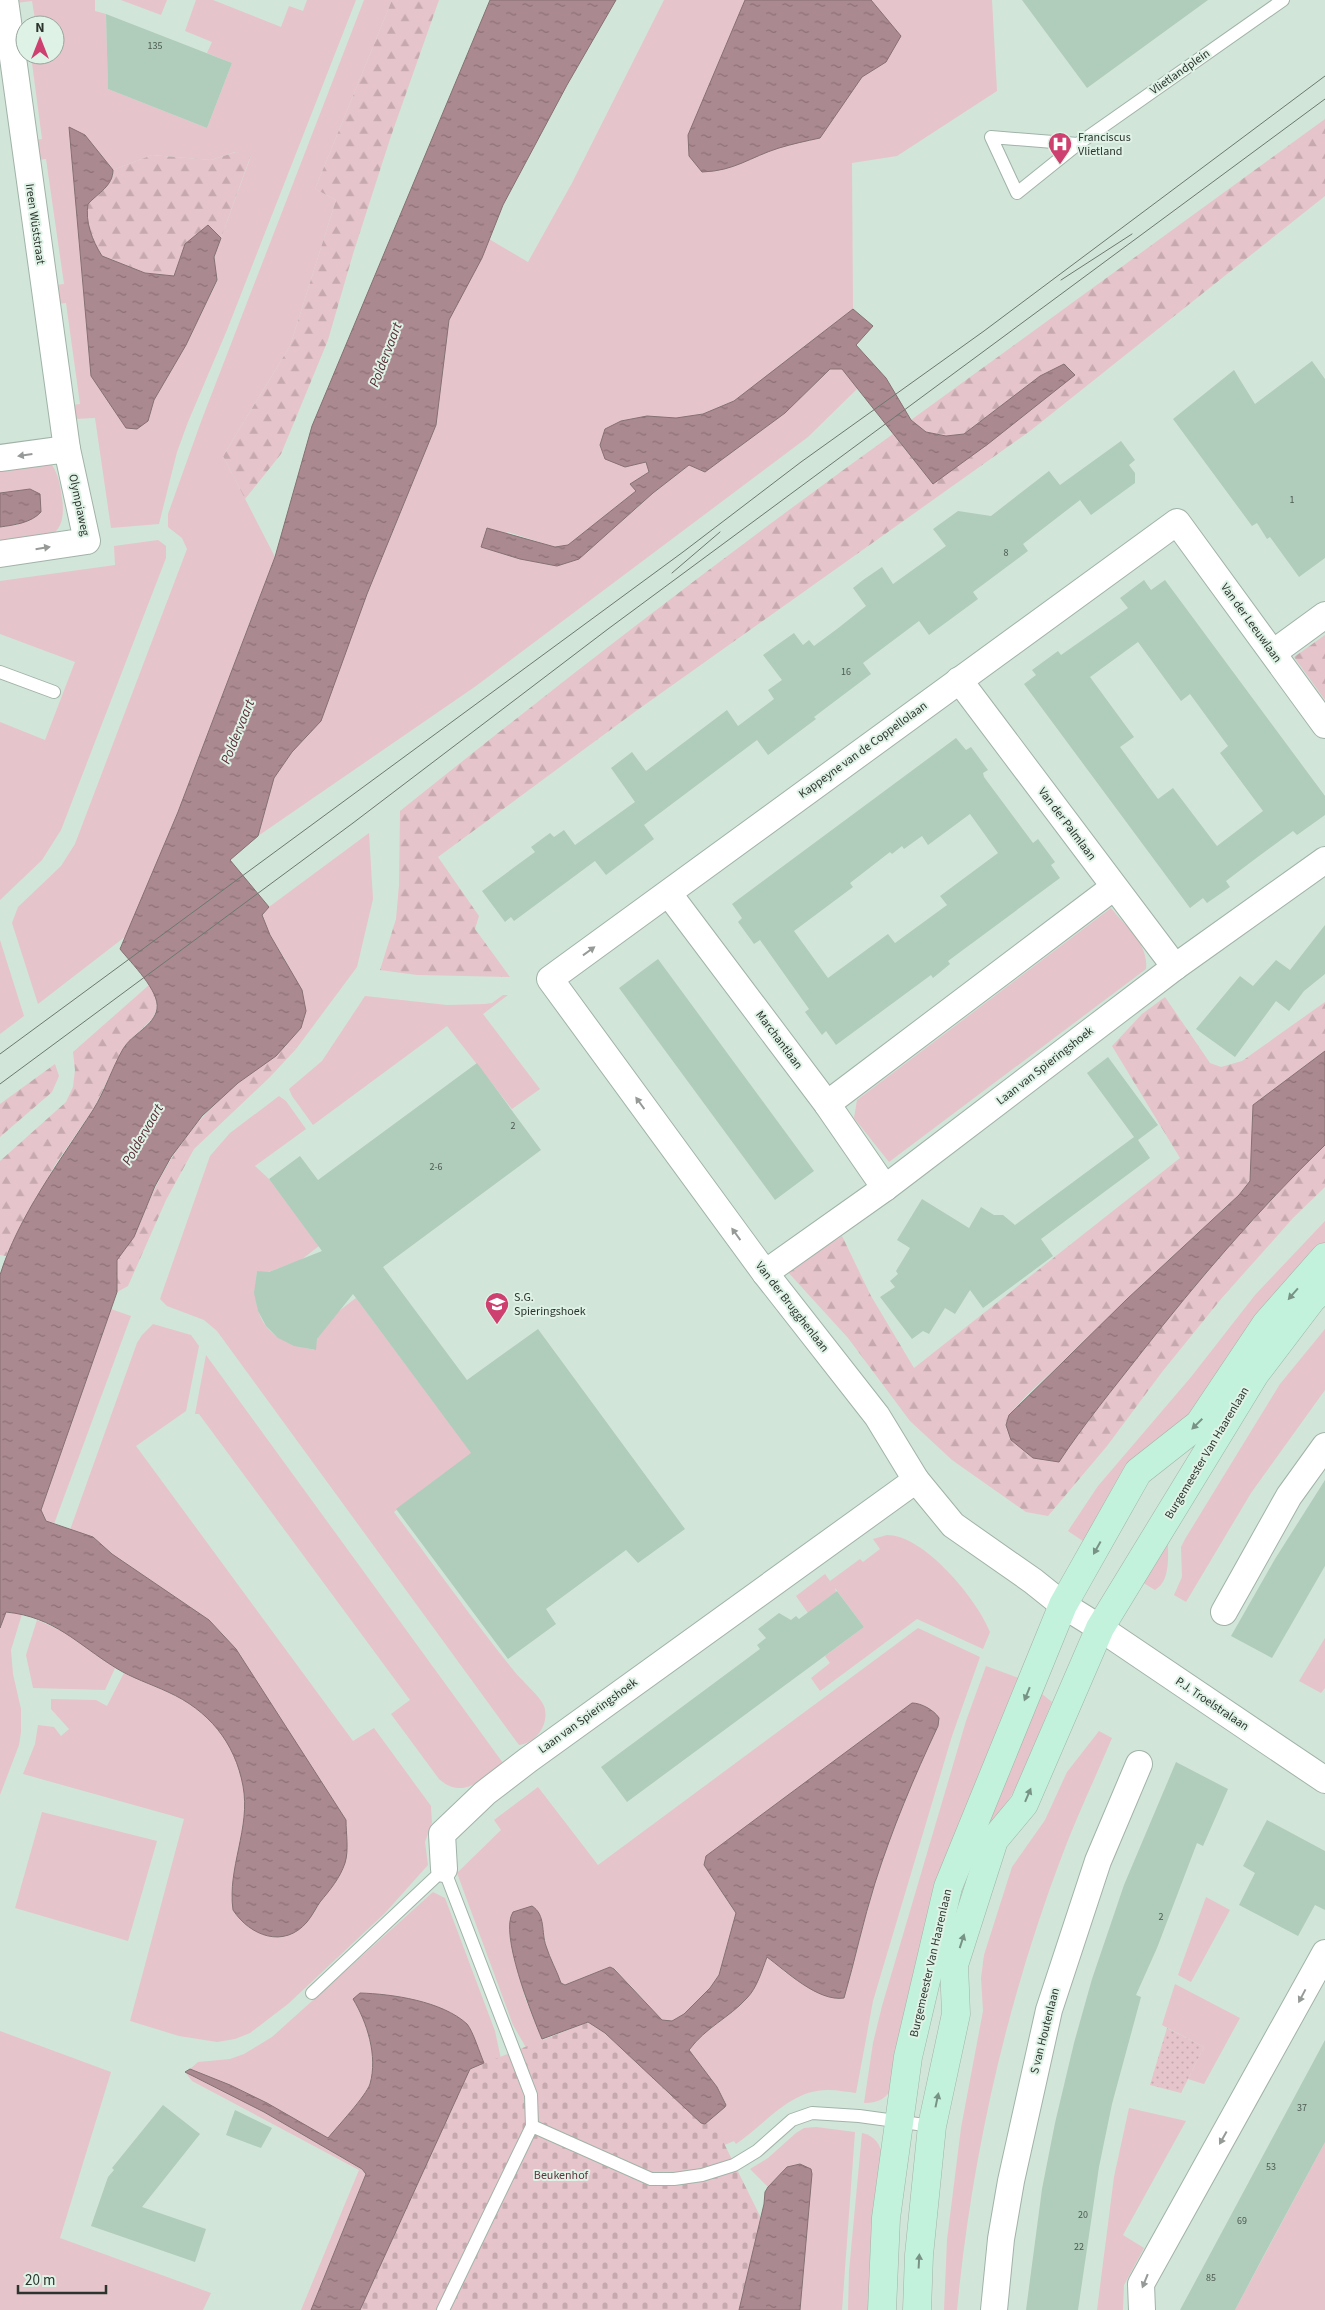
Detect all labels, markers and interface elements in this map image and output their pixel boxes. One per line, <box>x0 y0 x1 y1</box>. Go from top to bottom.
north arrow <box>15 15 65 65</box>
text: N <box>35 18 45 38</box>
house number: 135 <box>148 39 162 53</box>
street label: Vlietlandplein <box>1147 45 1213 99</box>
place label: Franciscus Vlietland <box>1078 129 1131 160</box>
hospital icon: Franciscus Vlietland <box>1047 131 1073 165</box>
street label: Ireen Wüststraat <box>21 182 49 266</box>
water label: Poldervaart <box>365 319 408 390</box>
one-way arrow <box>17 451 33 459</box>
street label: Olympiaweg <box>64 473 94 537</box>
house number: 1 <box>1290 493 1295 507</box>
one-way arrow <box>36 543 52 551</box>
house number: 8 <box>1004 546 1009 560</box>
street label: Van der Leeuwlaan <box>1216 580 1286 666</box>
house number: 16 <box>841 665 851 679</box>
water label: Poldervaart <box>216 696 260 767</box>
street label: Kappeyne van de Coppellolaan <box>795 698 931 802</box>
street label: Van der Palmlaan <box>1034 784 1100 864</box>
one-way arrow <box>583 946 596 956</box>
street label: Marchantlaan <box>751 1007 807 1073</box>
street label: Laan van Spieringshoek <box>993 1023 1097 1109</box>
one-way arrow <box>635 1096 645 1110</box>
water label: Poldervaart <box>117 1100 169 1169</box>
house number: 2 <box>511 1119 516 1133</box>
house number: 2-6 <box>429 1160 443 1174</box>
one-way arrow <box>731 1228 742 1241</box>
street label: Van der Brugghenlaan <box>751 1258 833 1356</box>
one-way arrow <box>1287 1287 1299 1299</box>
place label: S.G. Spieringshoek <box>514 1289 586 1320</box>
school or university icon: S.G. Spieringshoek <box>484 1291 510 1325</box>
street label: Burgemeester Van Haarenlaan <box>1161 1384 1253 1522</box>
one-way arrow <box>1191 1418 1203 1430</box>
one-way arrow <box>1092 1542 1101 1555</box>
street label: P.J. Troelstralaan <box>1172 1673 1252 1735</box>
street label: Laan van Spieringshoek <box>535 1674 641 1758</box>
one-way arrow <box>1022 1687 1030 1702</box>
one-way arrow <box>1024 1788 1032 1802</box>
street label: Burgemeester Van Haarenlaan <box>906 1887 956 2039</box>
house number: 2 <box>1159 1910 1164 1924</box>
one-way arrow <box>958 1933 966 1948</box>
street label: S van Houtenlaan <box>1026 1986 1064 2076</box>
one-way arrow <box>1298 1989 1306 2004</box>
one-way arrow <box>934 2092 942 2108</box>
house number: 37 <box>1297 2101 1307 2115</box>
one-way arrow <box>1219 2131 1227 2146</box>
house number: 53 <box>1266 2160 1276 2174</box>
park label: Beukenhof <box>534 2167 589 2184</box>
house number: 20 <box>1078 2208 1088 2222</box>
house number: 69 <box>1237 2214 1247 2228</box>
house number: 22 <box>1074 2240 1084 2254</box>
one-way arrow <box>915 2253 923 2269</box>
scale bar <box>18 2262 105 2294</box>
text: 20 m <box>25 2270 55 2291</box>
house number: 85 <box>1206 2271 1216 2285</box>
one-way arrow <box>1141 2273 1149 2288</box>

